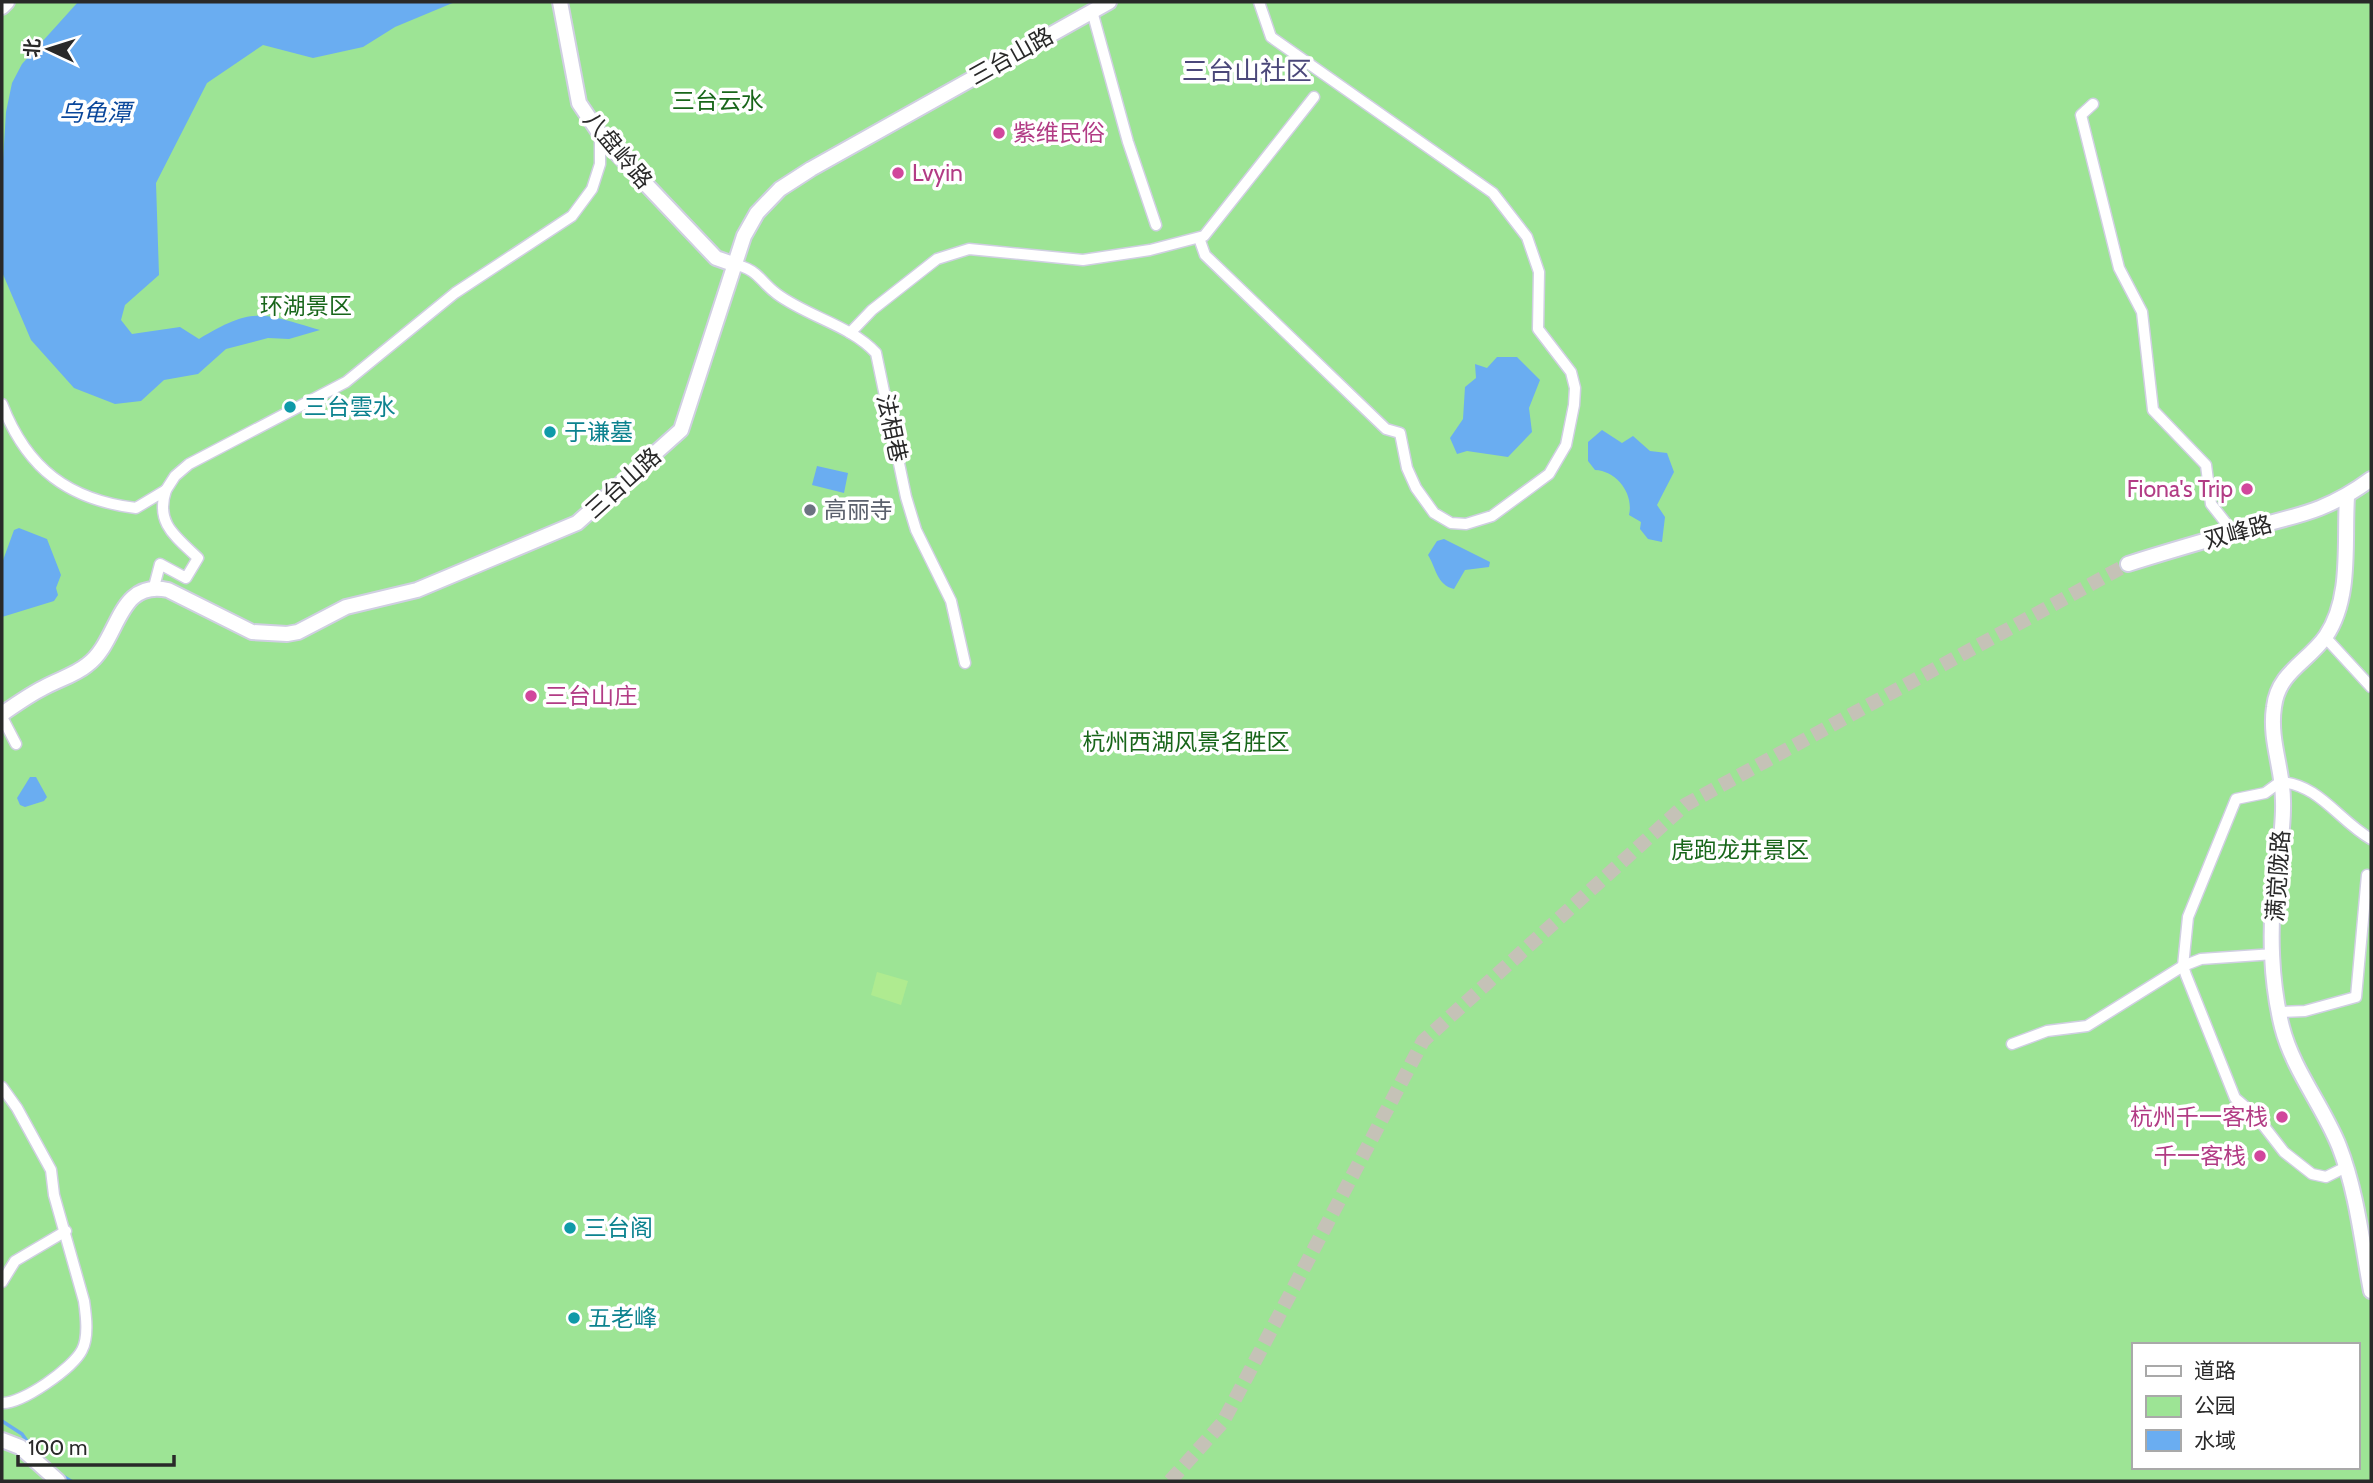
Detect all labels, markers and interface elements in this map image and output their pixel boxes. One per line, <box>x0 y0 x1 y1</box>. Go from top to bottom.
north arrow <box>14 14 84 84</box>
street label: 三台山路 <box>964 21 1058 91</box>
text: 北 <box>20 38 45 58</box>
district label: 三台山社区 <box>1182 55 1312 87</box>
park label: 三台云水 <box>672 87 764 115</box>
water label: 乌龟潭 <box>59 98 135 127</box>
street label: 八盘岭路 <box>578 106 658 194</box>
place label: 紫维民俗 <box>1013 119 1105 147</box>
marker: 紫维民俗 <box>991 125 1007 141</box>
place label: Lvyin <box>912 159 963 187</box>
marker: Lvyin <box>890 165 906 181</box>
park label: 环湖景区 <box>260 292 352 320</box>
street label: 法相巷 <box>871 391 913 465</box>
place label: 三台雲水 <box>304 393 396 421</box>
marker: 三台雲水 <box>282 399 298 415</box>
place label: 于谦墓 <box>564 418 633 446</box>
marker: 于谦墓 <box>542 424 558 440</box>
street label: 三台山路 <box>579 442 667 524</box>
place label: Fiona's Trip <box>2127 475 2233 503</box>
marker: Fiona's Trip <box>2239 481 2255 497</box>
place label: 高丽寺 <box>824 496 893 524</box>
marker: 高丽寺 <box>802 502 818 518</box>
street label: 双峰路 <box>2201 510 2275 554</box>
place label: 三台山庄 <box>545 682 637 710</box>
marker: 三台山庄 <box>523 688 539 704</box>
park label: 杭州西湖风景名胜区 <box>1083 728 1290 756</box>
street label: 满觉陇路 <box>2261 829 2295 923</box>
park label: 虎跑龙井景区 <box>1671 836 1809 864</box>
place label: 杭州千一客栈 <box>2130 1103 2268 1131</box>
marker: 杭州千一客栈 <box>2274 1109 2290 1125</box>
place label: 千一客栈 <box>2154 1142 2246 1170</box>
marker: 千一客栈 <box>2252 1148 2268 1164</box>
place label: 三台阁 <box>584 1214 653 1242</box>
marker: 三台阁 <box>562 1220 578 1236</box>
place label: 五老峰 <box>588 1304 657 1332</box>
marker: 五老峰 <box>566 1310 582 1326</box>
legend <box>2132 1343 2359 1469</box>
text: 道路 <box>2194 1358 2236 1383</box>
text: 公园 <box>2194 1393 2236 1418</box>
scale bar <box>18 1424 173 1468</box>
text: 水域 <box>2194 1428 2236 1453</box>
text: 100 m <box>28 1435 87 1460</box>

